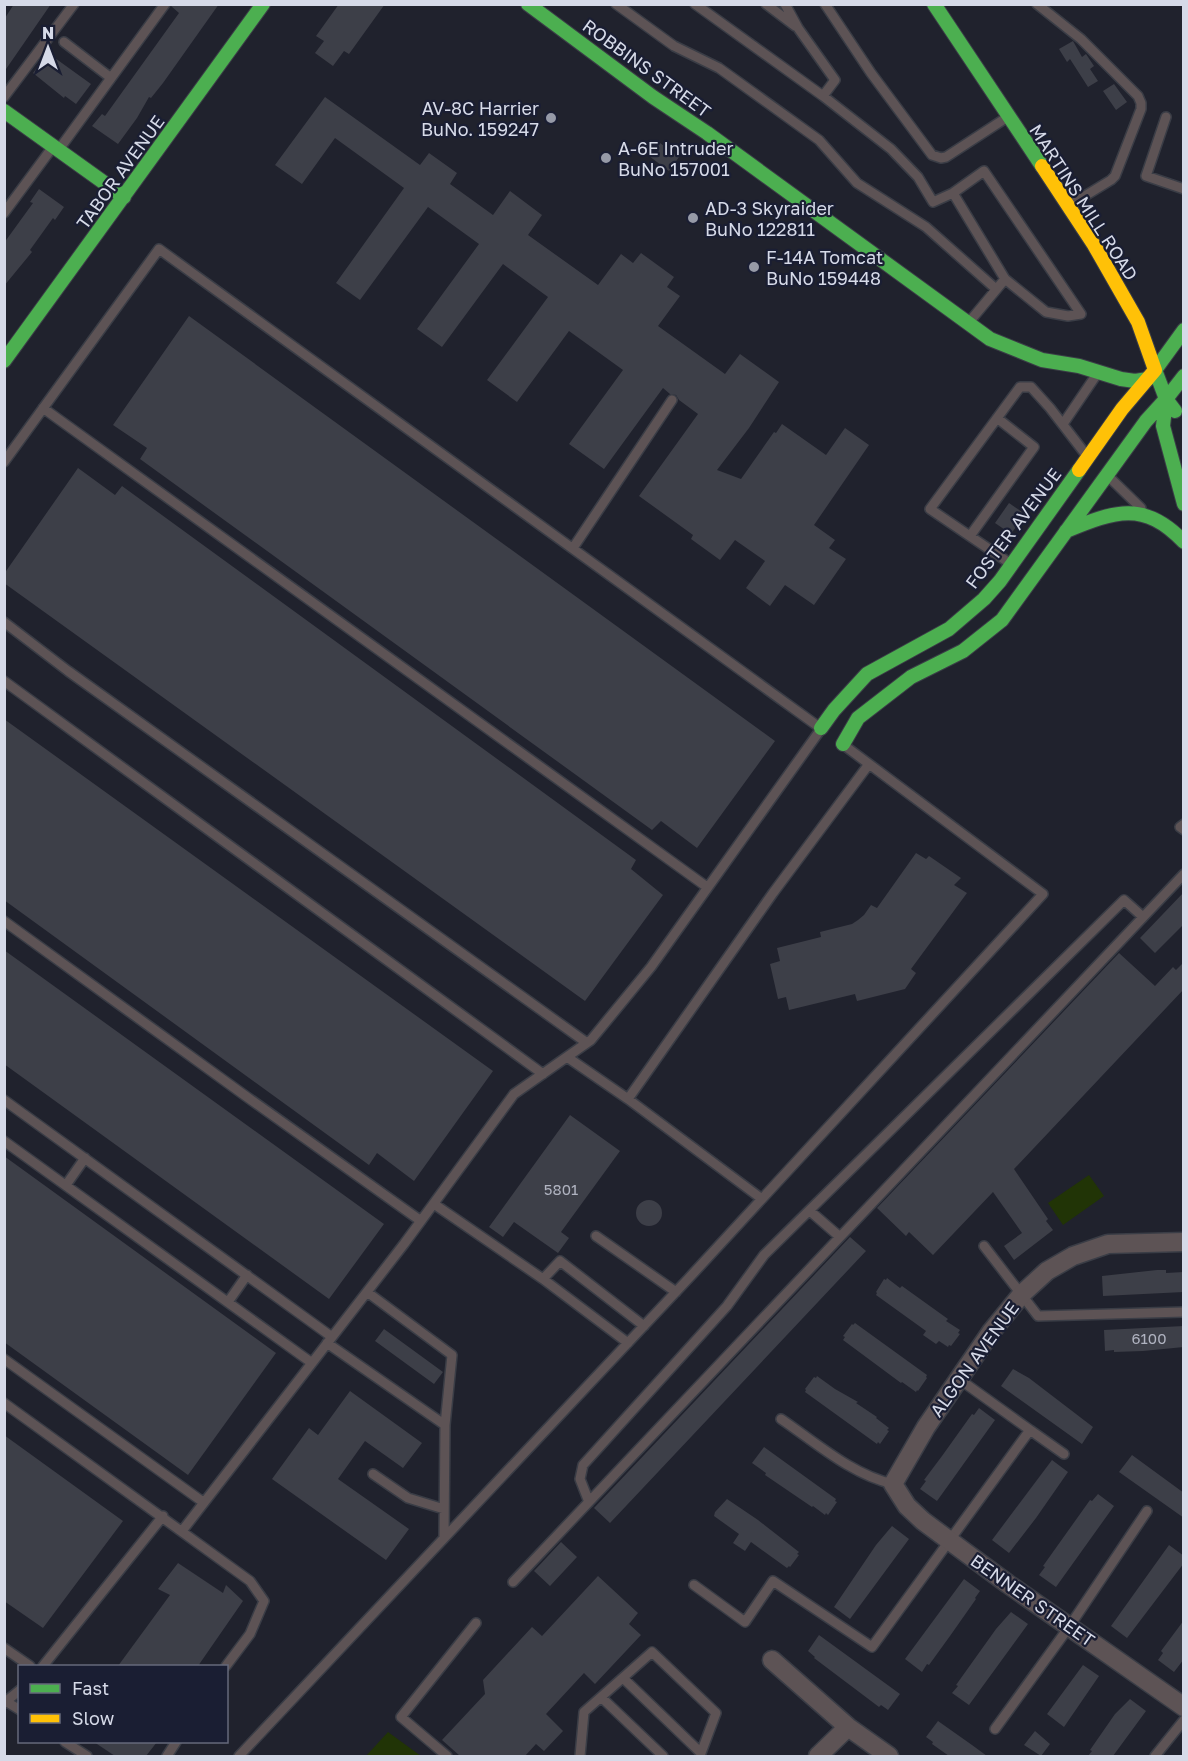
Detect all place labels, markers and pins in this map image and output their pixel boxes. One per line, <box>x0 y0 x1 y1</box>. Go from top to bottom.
place label: AV-8C Harrier BuNo. 159247 <box>421 97 539 140</box>
marker: AV-8C Harrier BuNo. 159247 <box>544 111 558 125</box>
place label: A-6E Intruder BuNo 157001 <box>618 137 733 180</box>
marker: A-6E Intruder BuNo 157001 <box>599 151 613 165</box>
place label: AD-3 Skyraider BuNo 122811 <box>705 197 834 240</box>
marker: AD-3 Skyraider BuNo 122811 <box>686 211 700 225</box>
place label: F-14A Tomcat BuNo 159448 <box>766 246 883 289</box>
marker: F-14A Tomcat BuNo 159448 <box>747 260 761 274</box>

